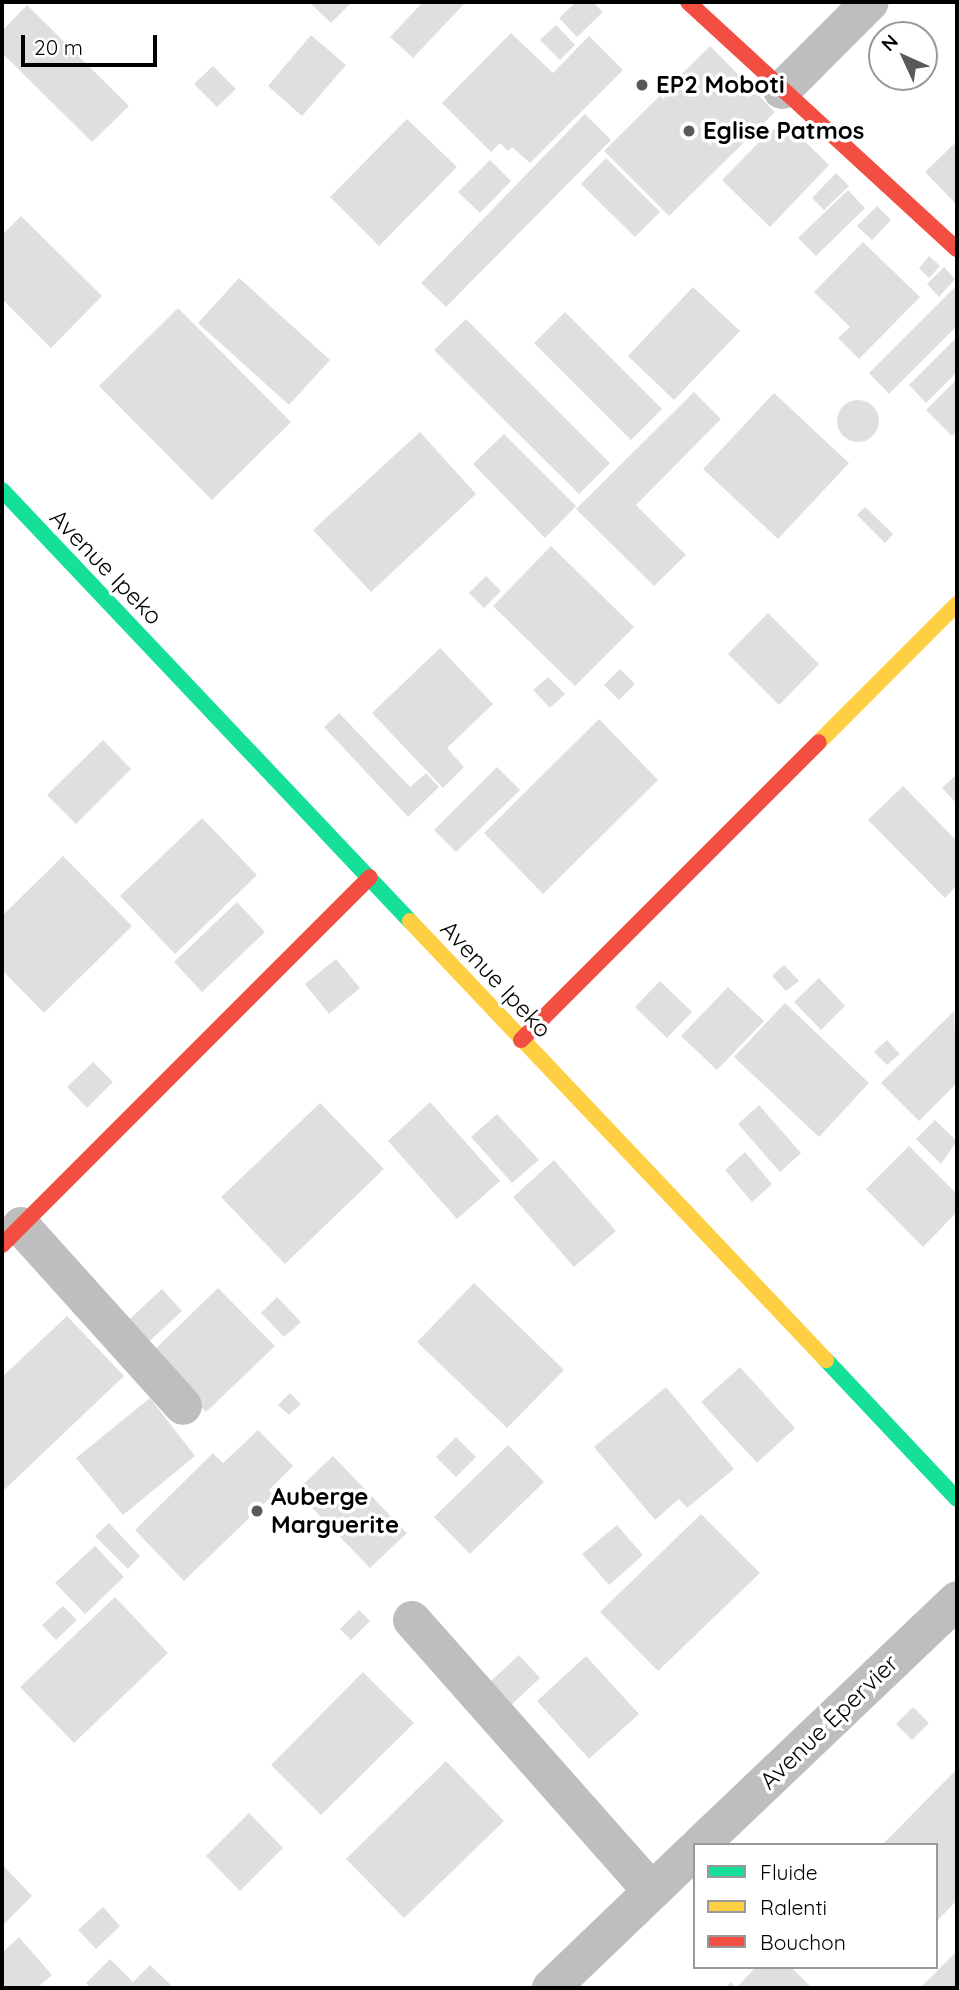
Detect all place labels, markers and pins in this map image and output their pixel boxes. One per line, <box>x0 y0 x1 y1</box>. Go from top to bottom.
place label: EP2 Moboti <box>656 71 785 99</box>
marker: EP2 Moboti <box>634 77 650 93</box>
place label: Eglise Patmos <box>703 117 864 145</box>
marker: Eglise Patmos <box>681 123 697 139</box>
place label: Auberge Marguerite <box>271 1483 399 1539</box>
marker: Auberge Marguerite <box>249 1503 265 1519</box>

